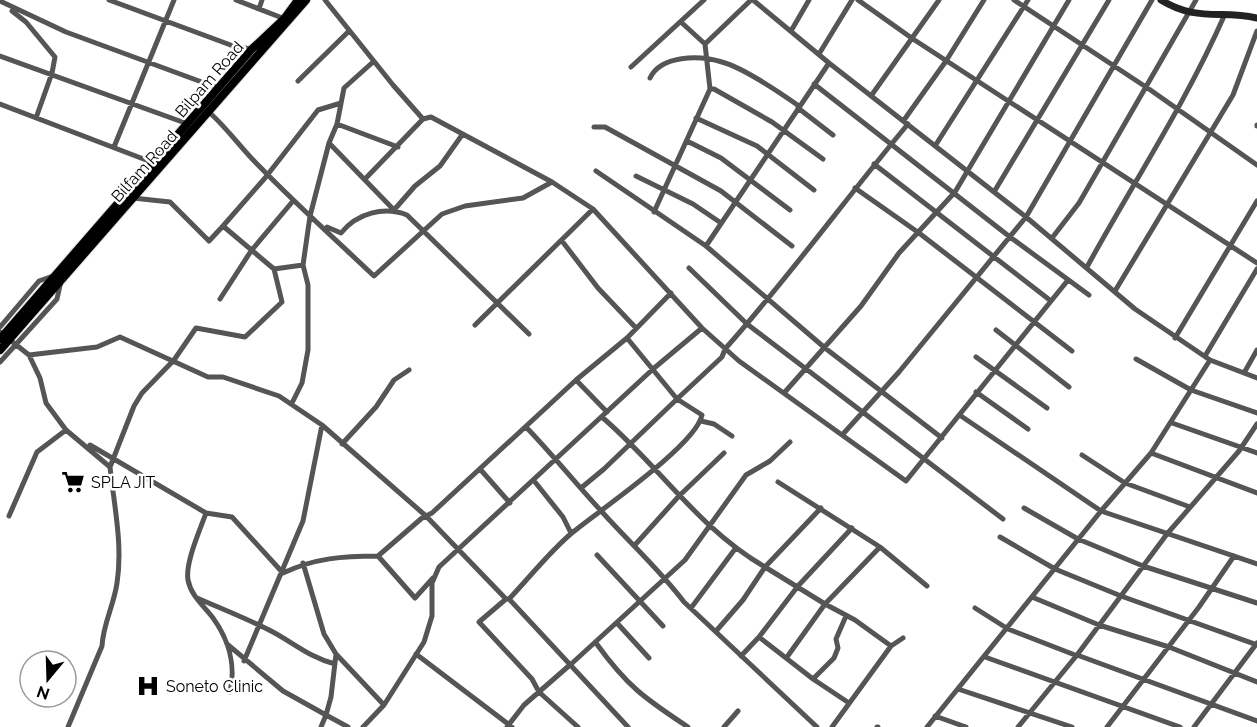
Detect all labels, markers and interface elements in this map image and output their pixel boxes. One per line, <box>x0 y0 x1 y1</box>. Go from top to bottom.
street label: Bilpam Road <box>171 37 247 121</box>
street label: Bilfam Road <box>107 127 181 206</box>
supermarket icon: SPLA JIT <box>60 469 86 495</box>
place label: SPLA JIT <box>91 473 156 492</box>
north arrow <box>18 649 78 709</box>
hospital icon: Soneto Clinic <box>135 673 161 699</box>
place label: Soneto Clinic <box>166 677 263 696</box>
text: N <box>34 682 52 704</box>

